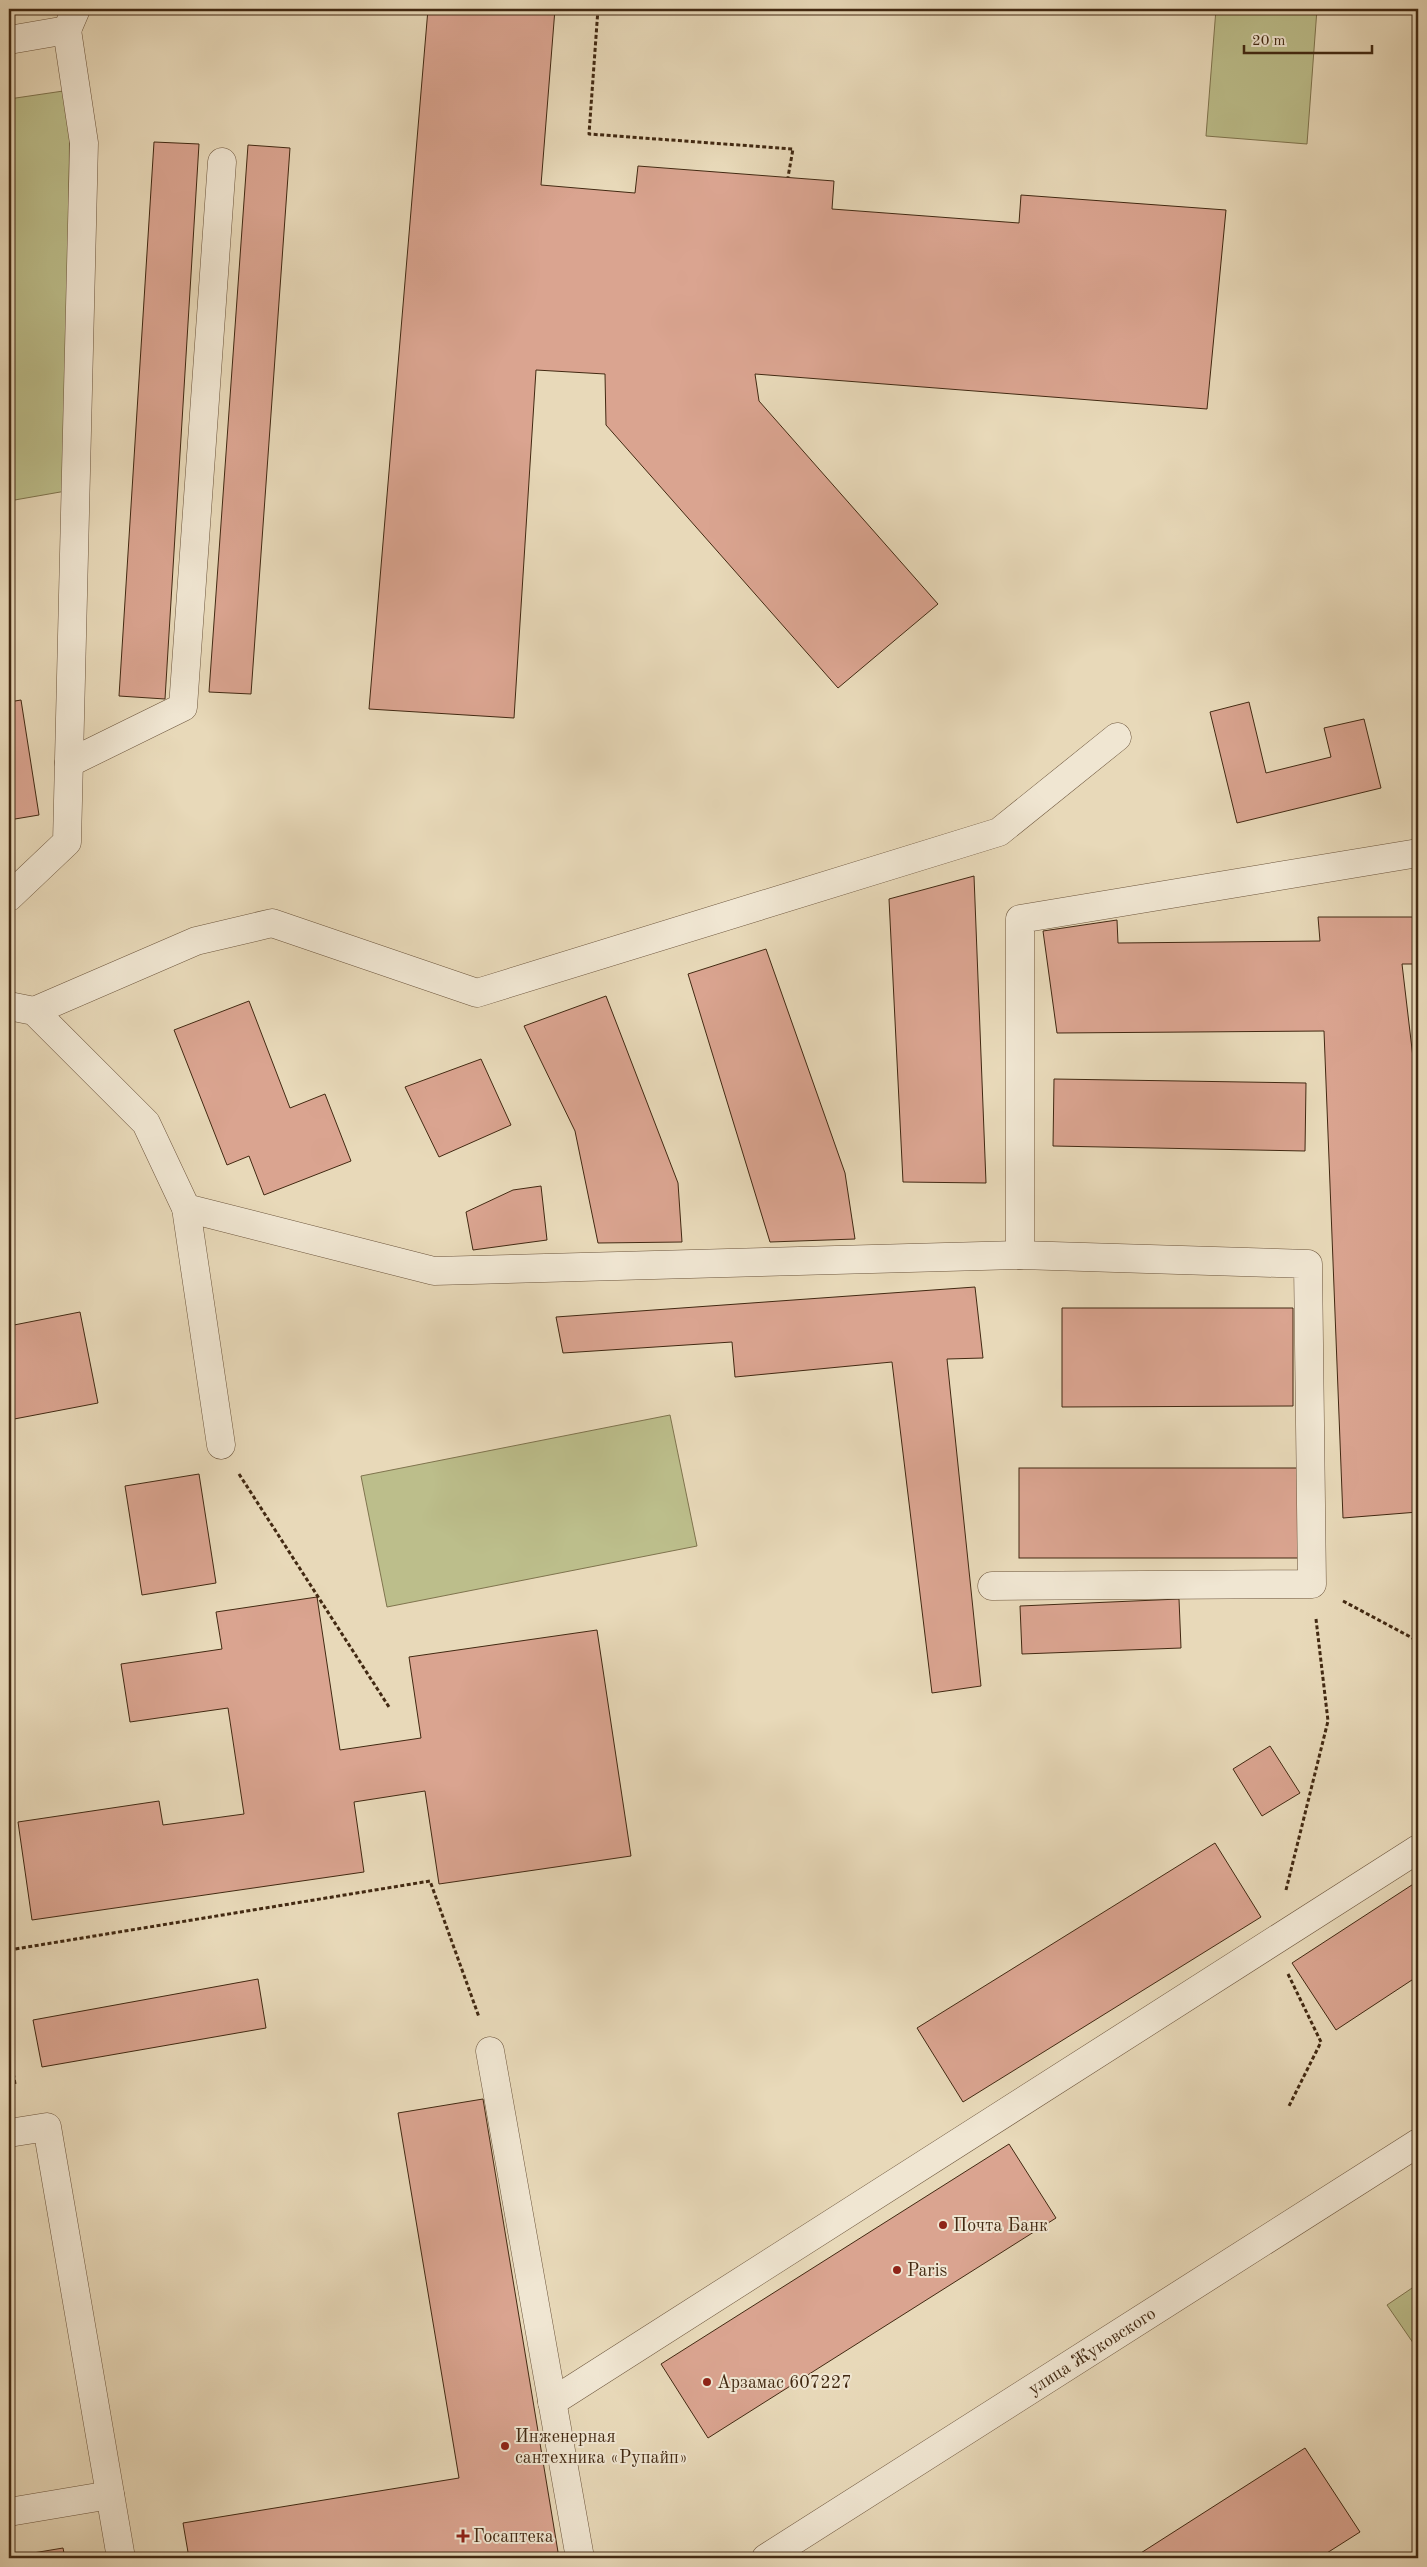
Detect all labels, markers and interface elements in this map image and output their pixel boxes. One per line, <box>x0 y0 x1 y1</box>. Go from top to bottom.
scale bar <box>1244 22 1372 54</box>
text: 20 m <box>1252 34 1286 49</box>
place label: Почта Банк <box>953 2217 1048 2235</box>
marker: Почта Банк <box>937 2219 949 2231</box>
place label: Paris <box>907 2262 948 2280</box>
marker: Paris <box>891 2264 903 2276</box>
street label: улица Жуковского <box>1025 2304 1159 2399</box>
place label: Арзамас 607227 <box>717 2374 852 2392</box>
marker: Арзамас 607227 <box>701 2376 713 2388</box>
place label: Инженерная сантехника «Рупайп» <box>515 2428 688 2467</box>
marker: Инженерная сантехника «Рупайп» <box>499 2440 511 2452</box>
place label: Госаптека <box>473 2528 554 2546</box>
marker: Госаптека <box>457 2530 469 2542</box>

